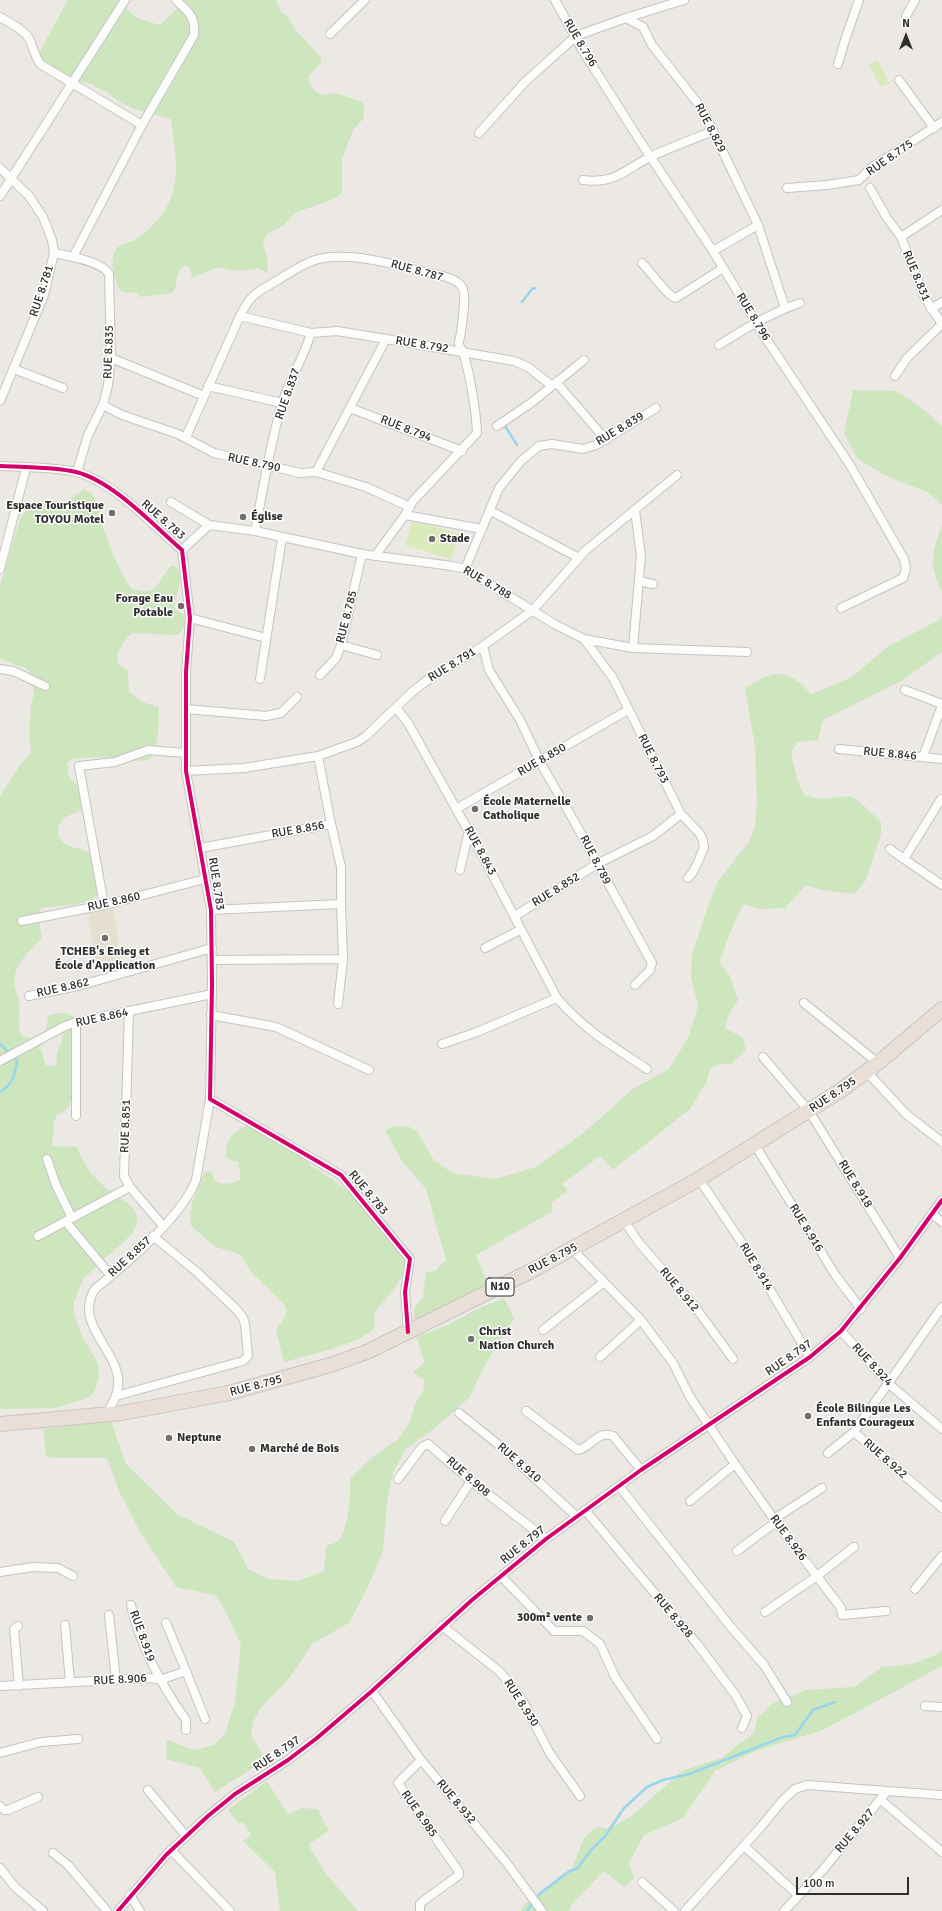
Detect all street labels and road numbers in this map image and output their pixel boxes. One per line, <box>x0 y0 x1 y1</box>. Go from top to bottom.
street label: RUE 8.796 <box>560 16 600 70</box>
street label: RUE 8.829 <box>691 101 729 155</box>
street label: RUE 8.775 <box>864 137 916 179</box>
street label: RUE 8.831 <box>899 249 933 303</box>
street label: RUE 8.787 <box>389 257 445 285</box>
street label: RUE 8.781 <box>27 263 57 319</box>
street label: RUE 8.796 <box>733 290 773 344</box>
street label: RUE 8.835 <box>101 325 117 379</box>
street label: RUE 8.792 <box>394 334 450 356</box>
street label: RUE 8.837 <box>272 366 304 422</box>
street label: RUE 8.839 <box>593 409 647 449</box>
street label: RUE 8.794 <box>378 413 434 445</box>
street label: RUE 8.790 <box>226 450 282 476</box>
street label: RUE 8.783 <box>138 497 188 543</box>
street label: RUE 8.788 <box>460 563 514 603</box>
street label: RUE 8.785 <box>334 589 360 645</box>
street label: RUE 8.791 <box>425 645 479 685</box>
street label: RUE 8.793 <box>634 732 672 786</box>
street label: RUE 8.850 <box>515 740 569 780</box>
street label: RUE 8.846 <box>863 744 917 764</box>
street label: RUE 8.856 <box>270 818 326 842</box>
street label: RUE 8.843 <box>461 824 499 878</box>
street label: RUE 8.789 <box>576 833 614 887</box>
street label: RUE 8.783 <box>205 856 227 912</box>
street label: RUE 8.852 <box>529 870 583 910</box>
street label: RUE 8.860 <box>86 889 142 915</box>
street label: RUE 8.862 <box>35 975 91 1001</box>
street label: RUE 8.864 <box>74 1005 130 1031</box>
street label: RUE 8.795 <box>807 1074 859 1116</box>
street label: RUE 8.851 <box>118 1099 134 1153</box>
street label: RUE 8.918 <box>835 1157 875 1211</box>
street label: RUE 8.783 <box>345 1168 391 1218</box>
street label: RUE 8.916 <box>786 1201 826 1255</box>
street label: RUE 8.857 <box>106 1233 154 1281</box>
street label: RUE 8.795 <box>526 1240 580 1278</box>
street label: RUE 8.914 <box>736 1240 776 1294</box>
street label: RUE 8.912 <box>656 1265 702 1315</box>
road number: N10 <box>486 1278 514 1296</box>
street label: RUE 8.797 <box>763 1337 815 1379</box>
street label: RUE 8.924 <box>848 1341 896 1389</box>
street label: RUE 8.795 <box>228 1372 284 1400</box>
street label: RUE 8.922 <box>860 1436 910 1482</box>
street label: RUE 8.910 <box>494 1440 544 1486</box>
street label: RUE 8.908 <box>443 1454 493 1500</box>
street label: RUE 8.926 <box>766 1512 810 1564</box>
street label: RUE 8.797 <box>498 1523 548 1567</box>
street label: RUE 8.928 <box>650 1591 696 1641</box>
street label: RUE 8.919 <box>126 1608 158 1664</box>
street label: RUE 8.906 <box>93 1671 147 1689</box>
street label: RUE 8.930 <box>500 1677 542 1729</box>
street label: RUE 8.797 <box>251 1733 303 1775</box>
street label: RUE 8.932 <box>433 1777 479 1827</box>
street label: RUE 8.985 <box>398 1788 440 1840</box>
street label: RUE 8.927 <box>832 1806 878 1856</box>

